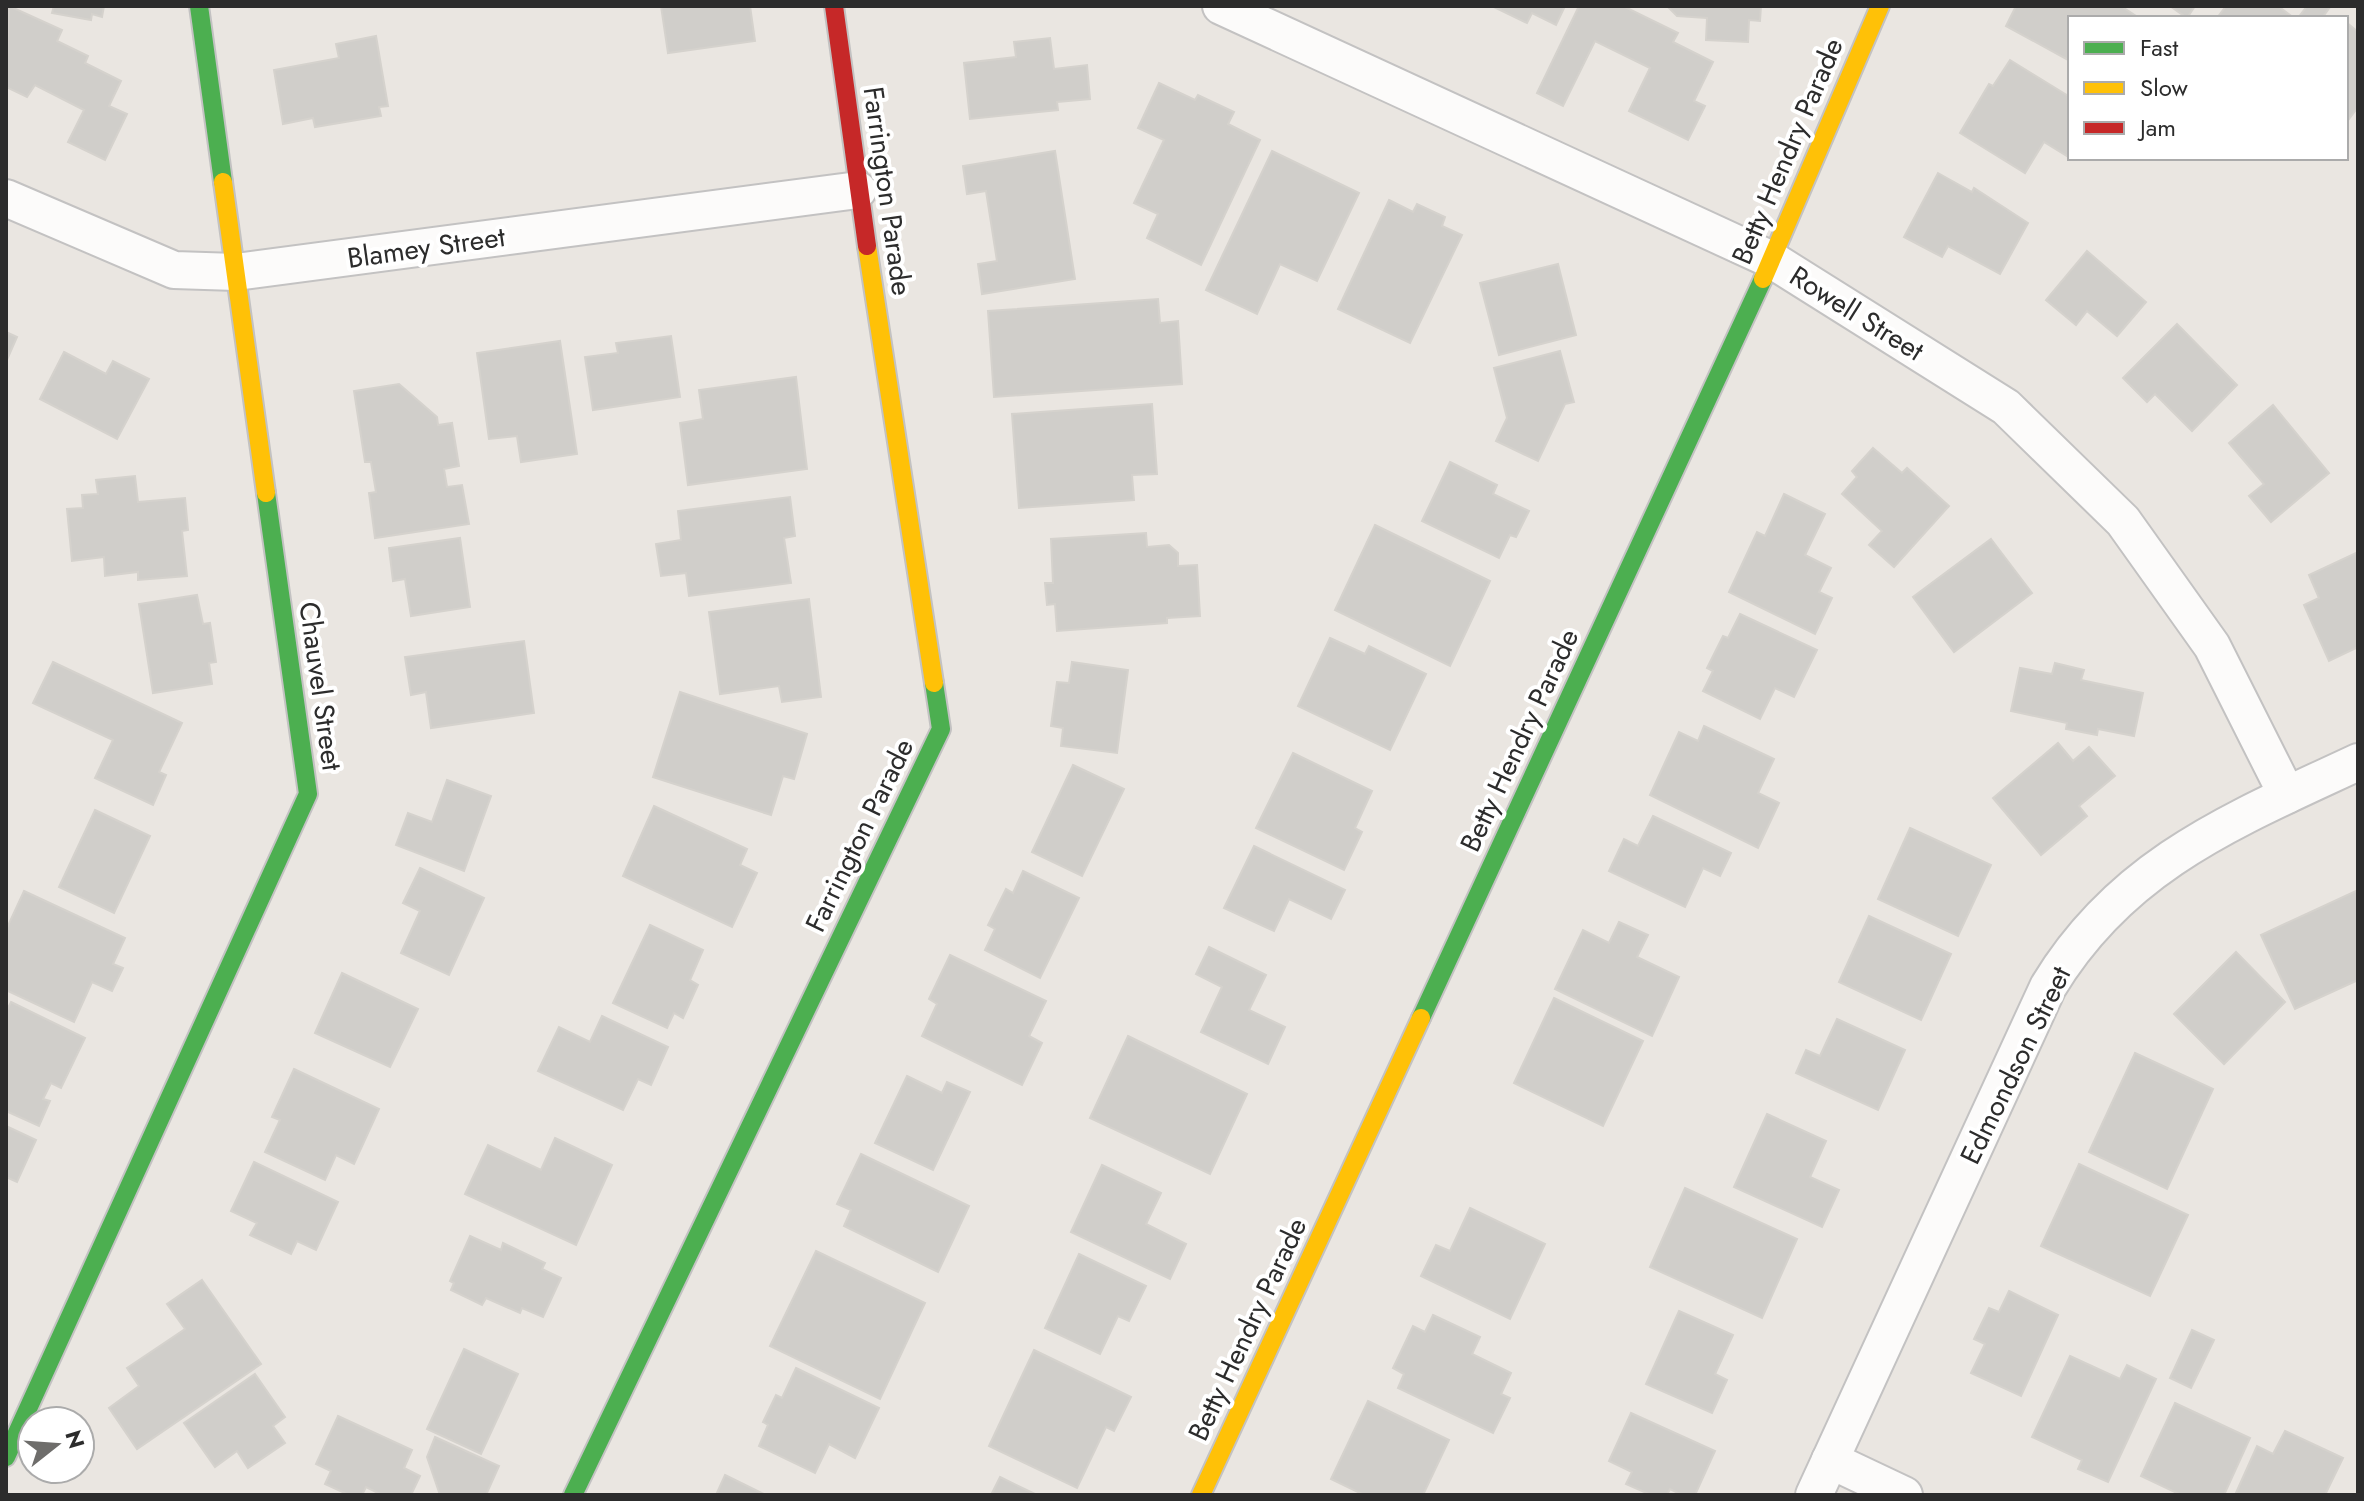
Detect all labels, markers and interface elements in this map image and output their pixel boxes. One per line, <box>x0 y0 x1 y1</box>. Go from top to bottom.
legend <box>2068 16 2348 160</box>
text: Fast <box>2140 30 2178 65</box>
street label: Betty Hendry Parade <box>1721 32 1854 271</box>
text: Slow <box>2140 70 2188 105</box>
street label: Farrington Parade <box>853 84 922 298</box>
text: Jam <box>2137 110 2176 145</box>
street label: Blamey Street <box>345 216 508 279</box>
street label: Rowell Street <box>1782 256 1932 371</box>
street label: Chauvel Street <box>288 599 353 773</box>
street label: Betty Hendry Parade <box>1450 622 1589 858</box>
street label: Farrington Parade <box>795 732 924 939</box>
street label: Edmondson Street <box>1950 959 2081 1171</box>
street label: Betty Hendry Parade <box>1178 1211 1317 1447</box>
north arrow <box>16 1405 96 1485</box>
text: N <box>57 1426 93 1452</box>

